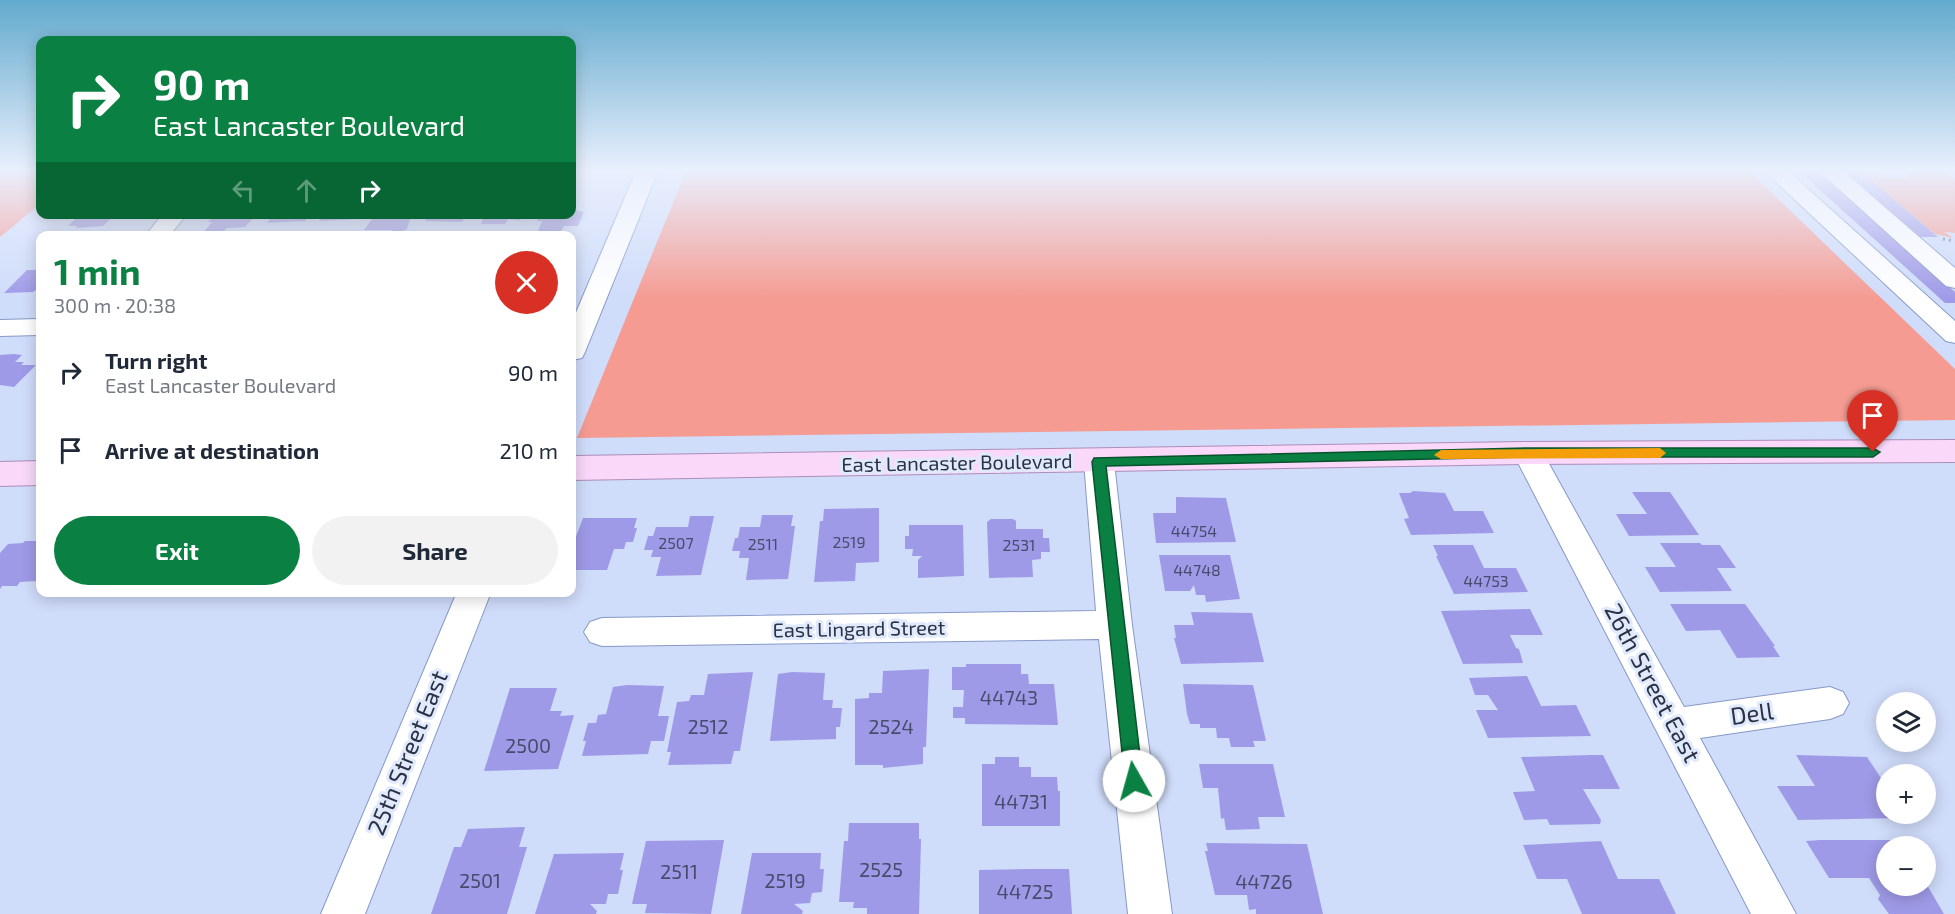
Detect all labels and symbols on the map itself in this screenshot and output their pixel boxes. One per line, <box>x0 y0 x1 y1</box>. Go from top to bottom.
pin <box>1847 390 1898 452</box>
street label: East Lancaster Boulevard <box>841 448 1073 476</box>
house number: 44754 <box>1171 521 1217 540</box>
house number: 2519 <box>832 532 866 551</box>
house number: 2507 <box>658 533 694 552</box>
house number: 2511 <box>748 534 778 553</box>
house number: 2531 <box>1003 535 1035 554</box>
house number: 44748 <box>1173 560 1221 579</box>
house number: 44753 <box>1463 571 1509 590</box>
street label: 26th Street East <box>1599 598 1707 767</box>
street label: East Lingard Street <box>772 614 946 642</box>
street label: 25th Street East <box>360 666 453 839</box>
house number: 44743 <box>980 685 1038 709</box>
street label: Dell <box>1728 695 1775 730</box>
house number: 2512 <box>687 714 729 738</box>
house number: 2524 <box>868 714 914 738</box>
house number: 2500 <box>505 733 551 757</box>
position arrow <box>1102 749 1166 813</box>
house number: 44731 <box>994 789 1048 813</box>
house number: 2525 <box>859 857 903 881</box>
house number: 2511 <box>660 859 698 883</box>
house number: 2501 <box>459 868 501 892</box>
house number: 2519 <box>764 868 806 892</box>
house number: 44726 <box>1235 869 1293 893</box>
house number: 44725 <box>997 879 1053 903</box>

